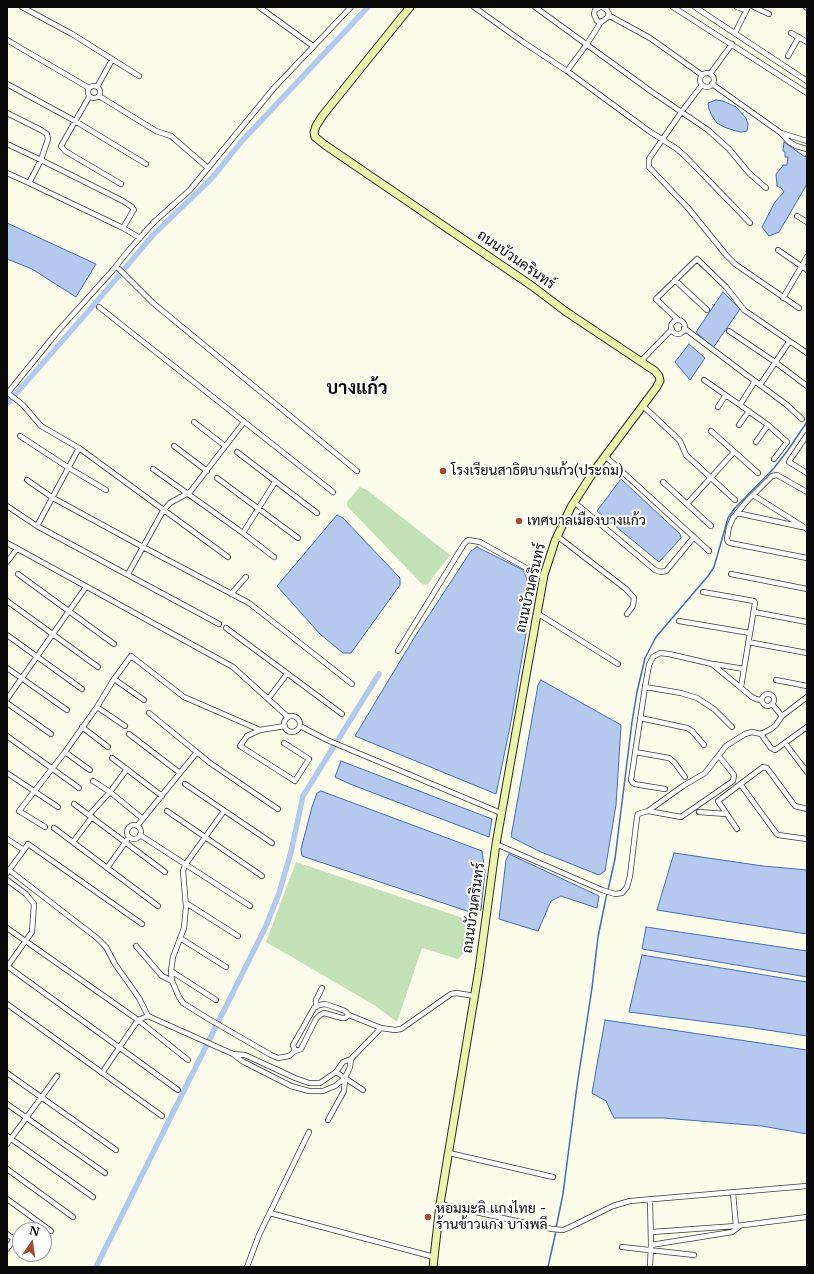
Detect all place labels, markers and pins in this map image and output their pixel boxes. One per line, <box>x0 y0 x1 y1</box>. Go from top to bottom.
place label: โรงเรียนสาธิตบางแก้ว(ประถม) <box>451 463 623 479</box>
marker: โรงเรียนสาธิตบางแก้ว(ประถม) <box>438 466 448 476</box>
place label: เทศบาลเมืองบางแก้ว <box>527 513 646 529</box>
marker: เทศบาลเมืองบางแก้ว <box>514 516 524 526</box>
place label: หอมมะลิ เเกงไทย - ร้านข้าวแกง บางพลี <box>436 1201 548 1234</box>
marker: หอมมะลิ เเกงไทย - ร้านข้าวแกง บางพลี <box>423 1212 433 1222</box>

